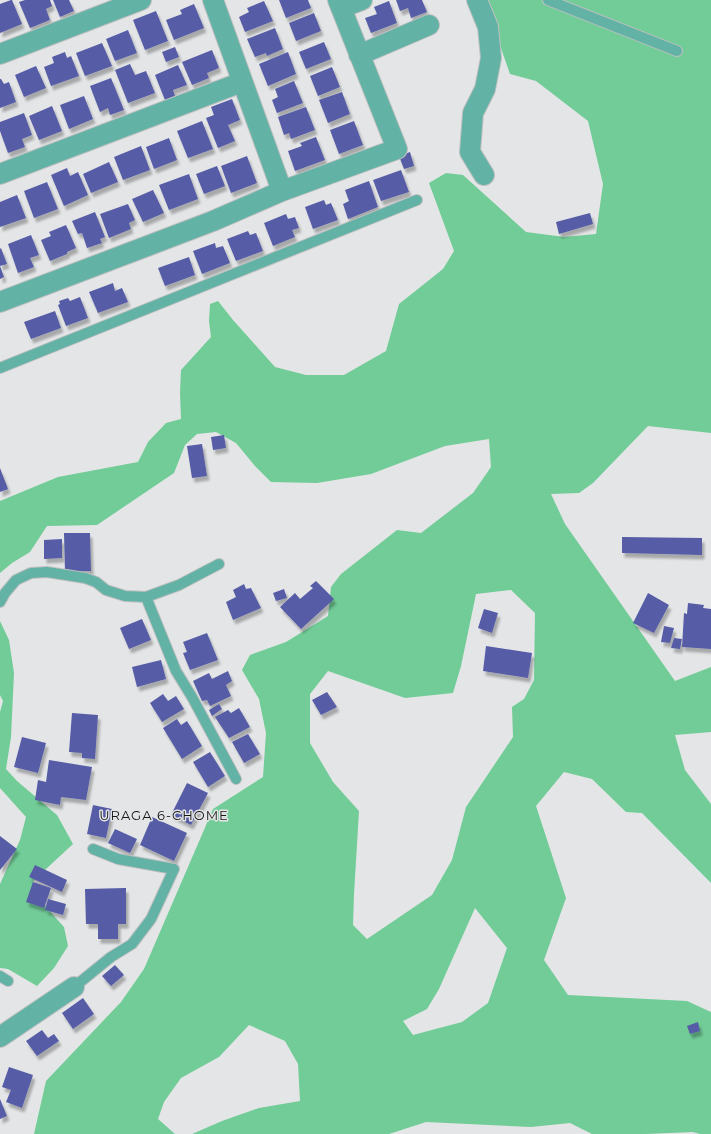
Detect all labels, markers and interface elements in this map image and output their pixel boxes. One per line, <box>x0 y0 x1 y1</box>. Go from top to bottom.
district label: URAGA 6-CHOME <box>99 807 229 823</box>

